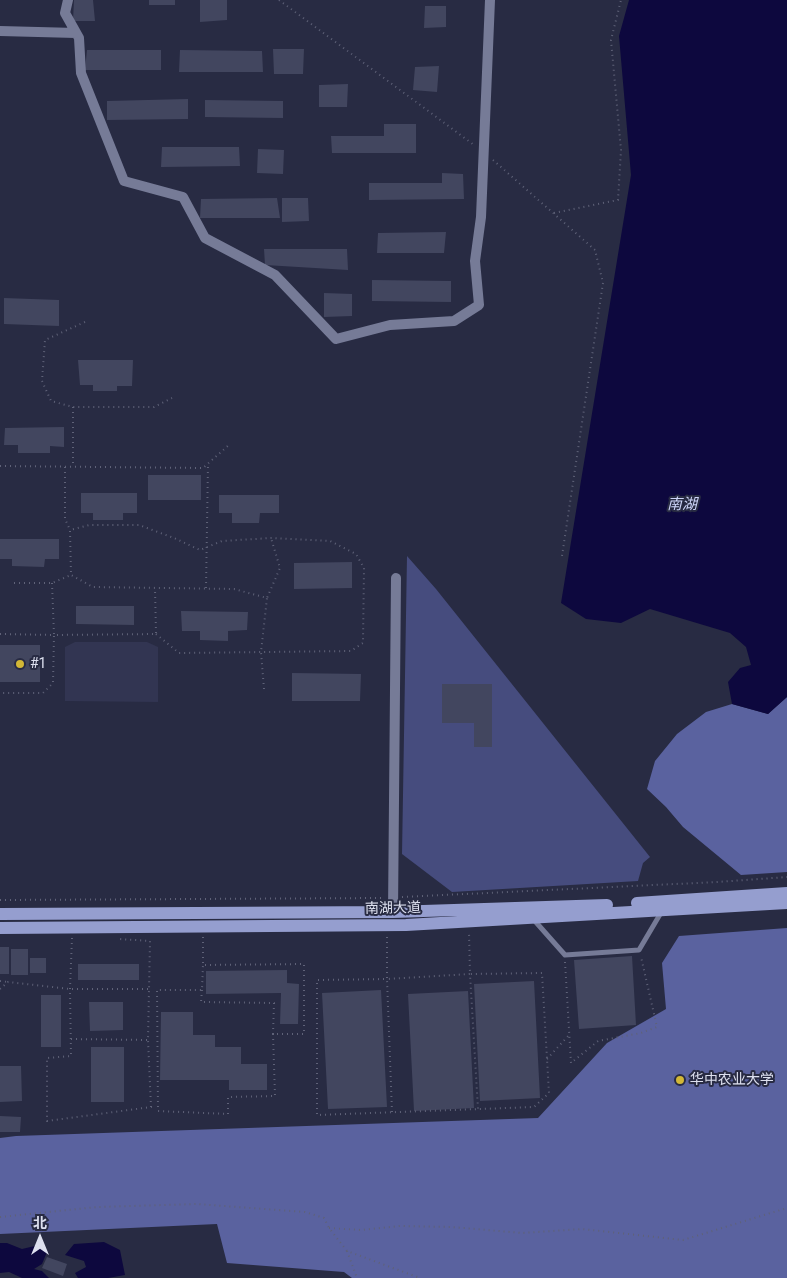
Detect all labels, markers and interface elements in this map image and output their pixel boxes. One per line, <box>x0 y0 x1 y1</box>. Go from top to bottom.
water label: 南湖 <box>667 496 697 514</box>
place label: #1 <box>30 656 46 672</box>
marker: #1 <box>14 658 26 670</box>
street label: 南湖大道 <box>365 900 421 918</box>
place label: 华中农业大学 <box>690 1072 774 1088</box>
marker: 华中农业大学 <box>674 1074 686 1086</box>
north arrow <box>15 1213 65 1263</box>
text: 北 <box>33 1215 47 1231</box>

